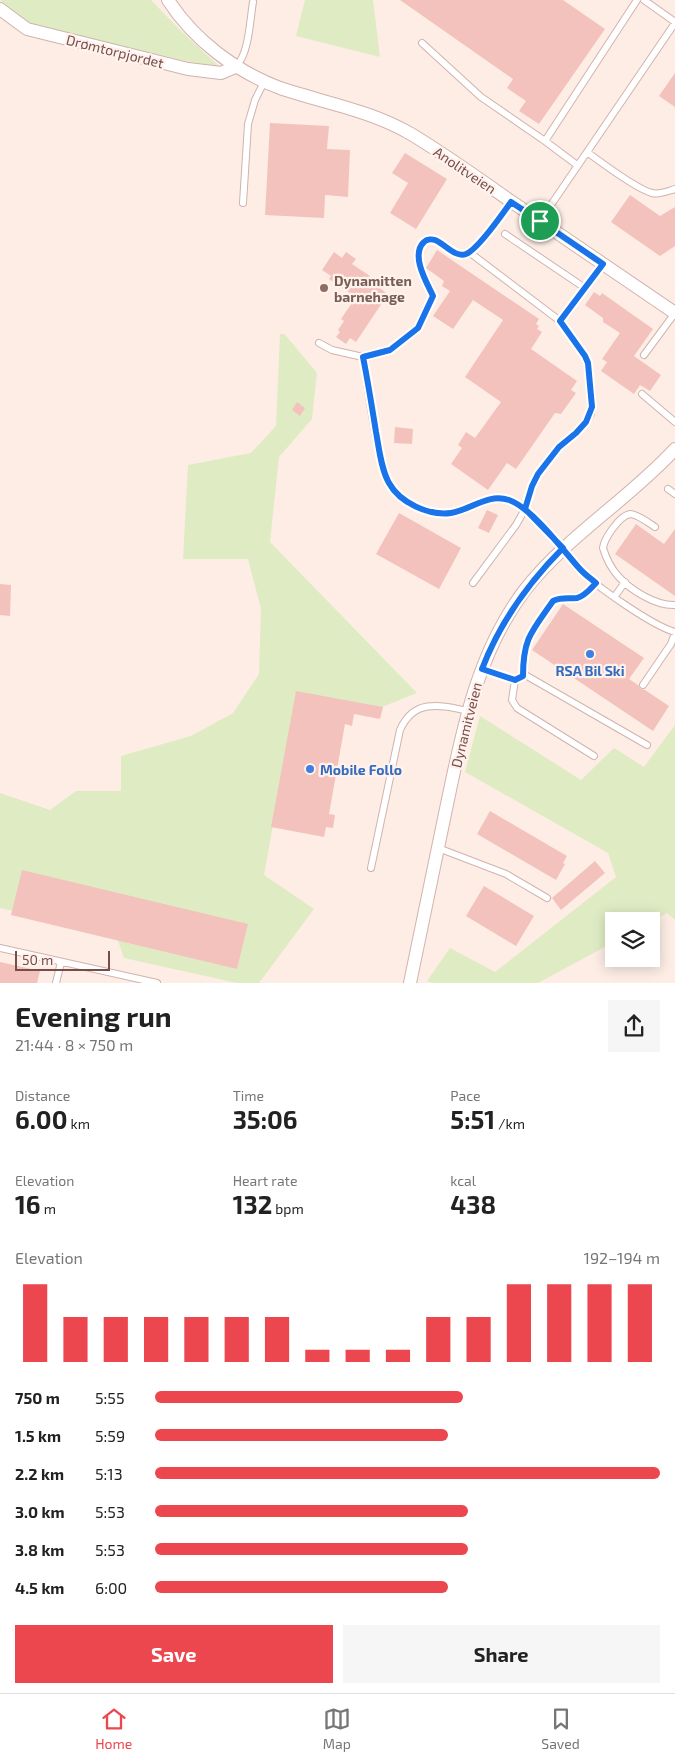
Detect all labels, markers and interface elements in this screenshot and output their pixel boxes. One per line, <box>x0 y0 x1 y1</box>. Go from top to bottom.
street label: Drømtorpjordet <box>64 31 166 71</box>
street label: Anolitveien <box>431 143 499 197</box>
pin <box>519 200 561 242</box>
icon: arrive <box>526 207 554 235</box>
place label: Dynamitten barnehage <box>334 272 412 305</box>
marker: Dynamitten barnehage <box>318 282 330 294</box>
marker: RSA Bil Ski <box>584 648 596 660</box>
place label: RSA Bil Ski <box>555 662 625 679</box>
street label: Dynamitveien <box>447 680 485 770</box>
place label: Mobile Follo <box>320 761 402 778</box>
marker: Mobile Follo <box>304 763 316 775</box>
map controls <box>605 912 660 967</box>
button: layers <box>605 912 660 967</box>
scale bar <box>15 948 110 971</box>
text: 50 m <box>22 951 53 968</box>
text: Evening run <box>15 999 172 1033</box>
button: share <box>608 1000 660 1052</box>
text: 21:44 · 8 × 750 m <box>15 1035 133 1054</box>
text: Distance <box>15 1087 70 1104</box>
text: Time <box>233 1087 264 1104</box>
text: Pace <box>450 1087 480 1104</box>
text: 6.00 <box>15 1104 67 1134</box>
text: 35:06 <box>233 1104 298 1134</box>
text: 5:51 <box>450 1104 495 1134</box>
text: km <box>67 1115 90 1132</box>
text: /km <box>495 1115 525 1132</box>
text: Elevation <box>15 1172 74 1189</box>
text: Heart rate <box>233 1172 297 1189</box>
text: kcal <box>450 1172 476 1189</box>
text: 16 <box>15 1189 41 1219</box>
text: 132 <box>233 1189 272 1219</box>
text: 438 <box>450 1189 496 1219</box>
text: m <box>41 1200 56 1217</box>
text: bpm <box>272 1200 304 1217</box>
text: Elevation <box>15 1248 83 1267</box>
text: 192–194 m <box>584 1248 660 1267</box>
text: 750 m <box>15 1388 60 1407</box>
text: 5:55 <box>95 1388 125 1407</box>
text: 1.5 km <box>15 1426 61 1445</box>
text: 5:59 <box>95 1426 125 1445</box>
text: 2.2 km <box>15 1464 64 1483</box>
text: 5:13 <box>95 1464 123 1483</box>
text: 3.0 km <box>15 1502 65 1521</box>
text: 5:53 <box>95 1502 125 1521</box>
text: 3.8 km <box>15 1540 64 1559</box>
text: 5:53 <box>95 1540 125 1559</box>
text: 4.5 km <box>15 1578 64 1597</box>
text: 6:00 <box>95 1578 127 1597</box>
button: Save <box>15 1625 333 1683</box>
button: Share <box>343 1625 660 1683</box>
tab: Home <box>95 1705 132 1752</box>
tab: Map <box>323 1705 351 1752</box>
tab: Saved <box>541 1705 580 1752</box>

